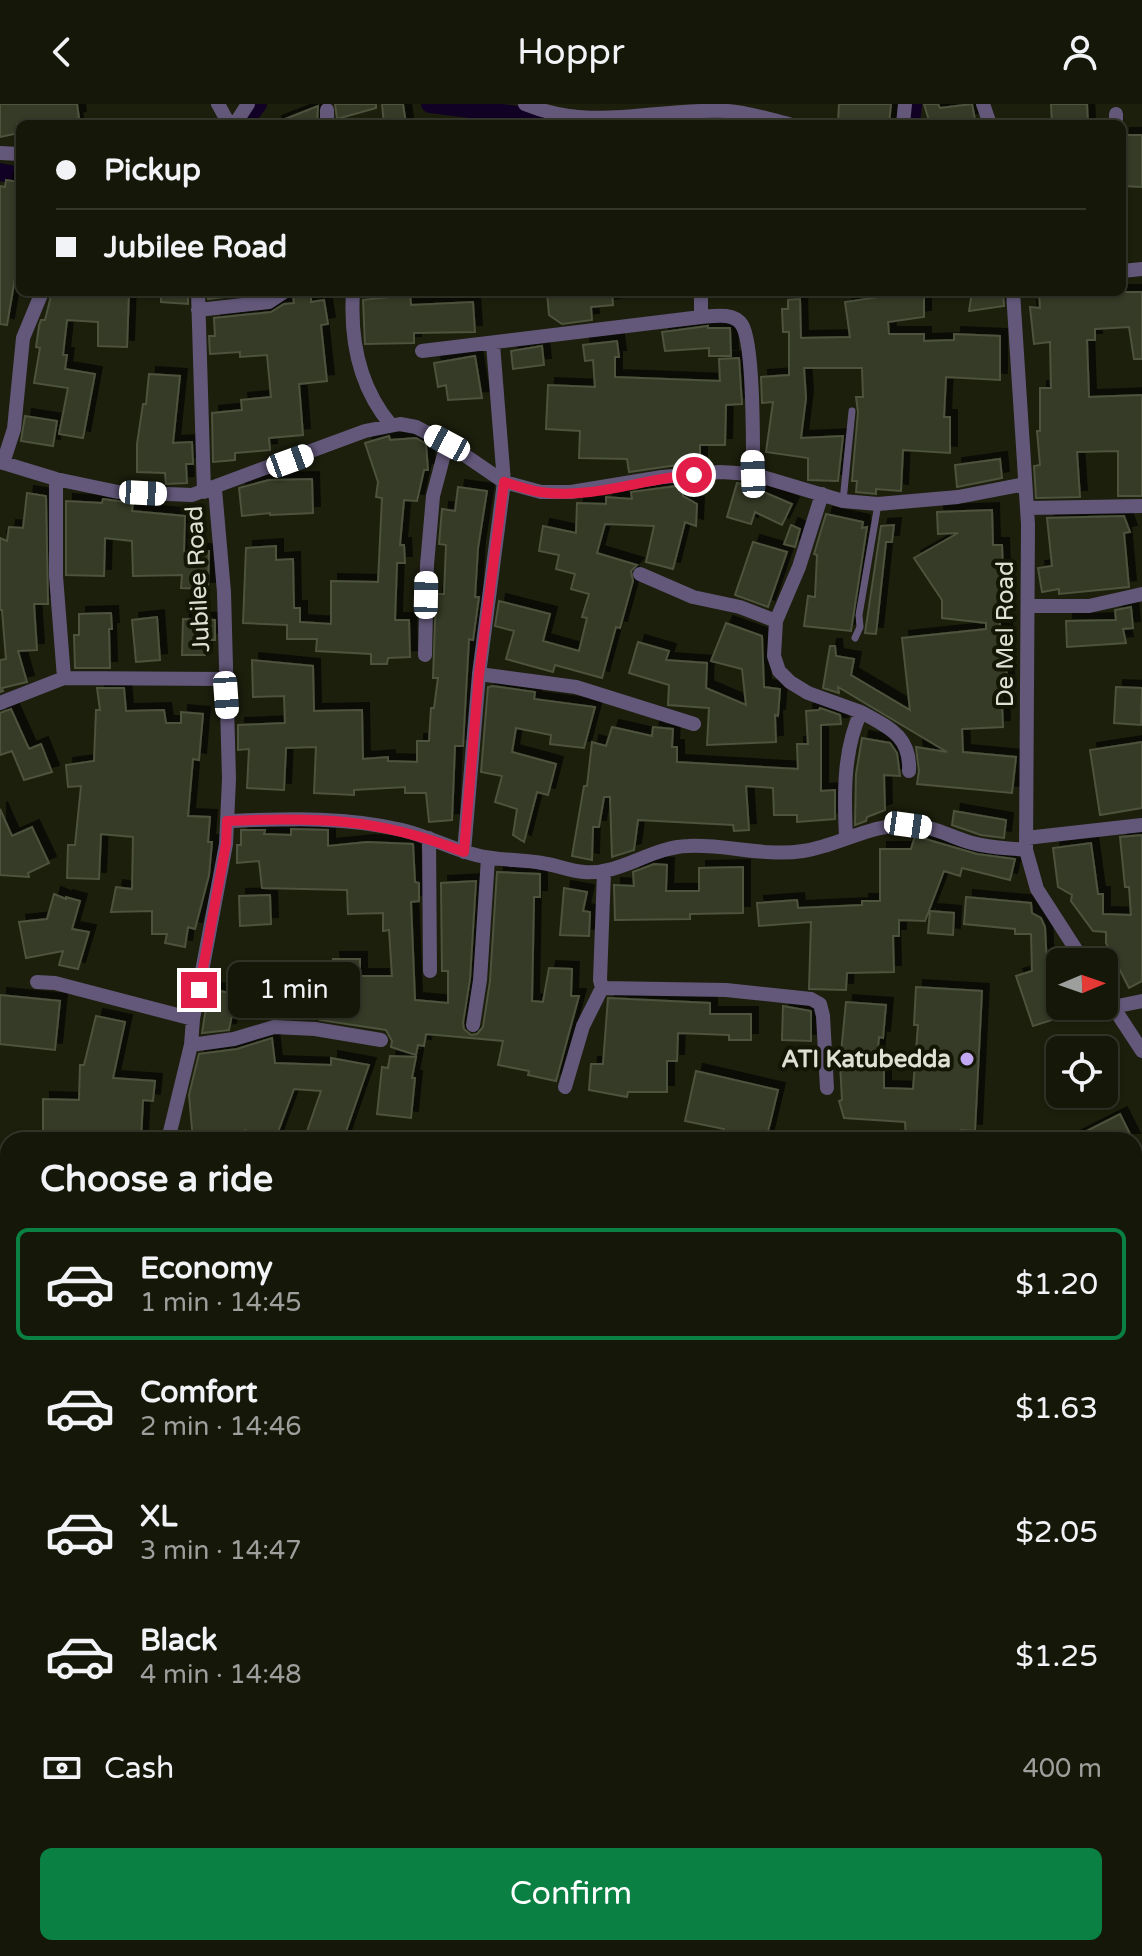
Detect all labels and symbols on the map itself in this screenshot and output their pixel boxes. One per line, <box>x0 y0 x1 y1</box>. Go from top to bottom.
car <box>420 421 474 465</box>
car <box>263 442 317 480</box>
car <box>740 450 766 498</box>
route start <box>676 457 712 493</box>
car <box>118 480 168 506</box>
street label: Jubilee Road <box>180 505 216 653</box>
street label: De Mel Road <box>991 561 1020 707</box>
car <box>414 571 438 619</box>
car <box>212 670 240 720</box>
car <box>883 810 933 840</box>
north arrow <box>1046 948 1118 1020</box>
callout: 1 min <box>227 962 359 1018</box>
route end <box>181 972 217 1008</box>
place label: ATI Katubedda <box>781 1045 951 1074</box>
marker: ATI Katubedda <box>958 1050 976 1068</box>

